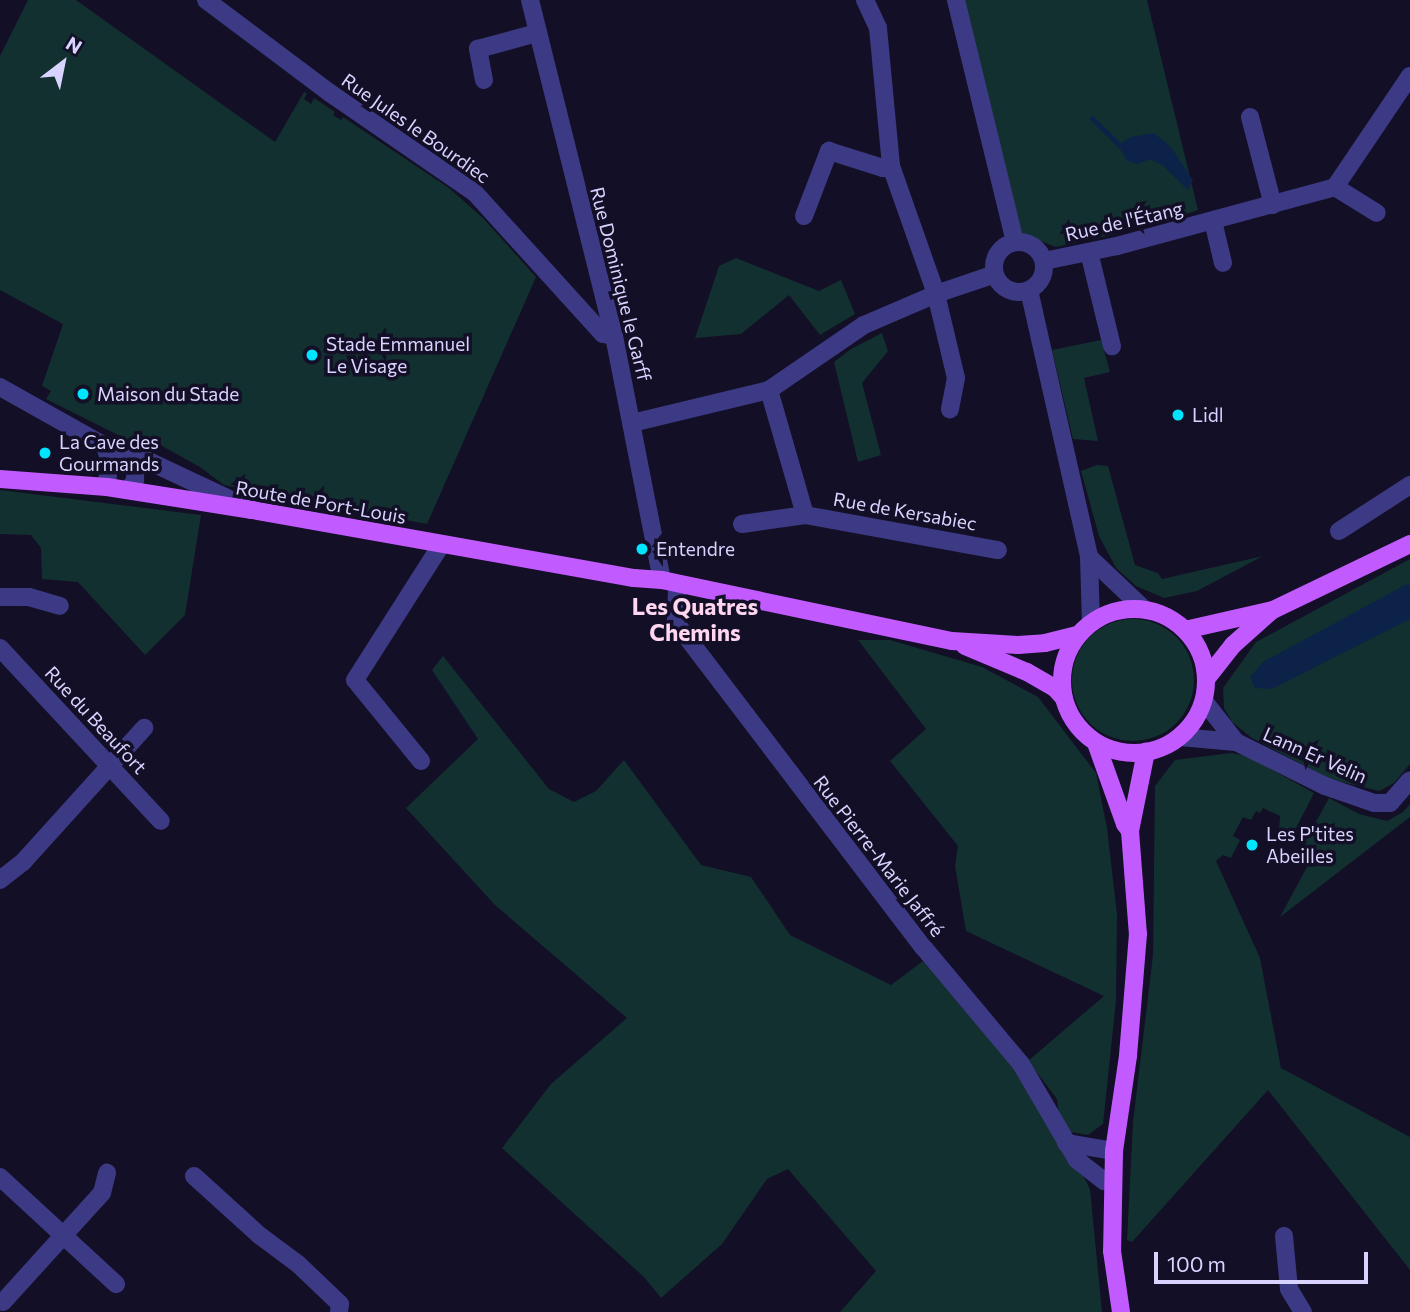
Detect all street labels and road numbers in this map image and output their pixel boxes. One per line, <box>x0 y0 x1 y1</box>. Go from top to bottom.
street label: Rue Jules le Bourdiec <box>338 68 494 188</box>
street label: Rue Dominique le Garff <box>586 185 656 383</box>
street label: Rue de l'Étang <box>1063 196 1185 246</box>
street label: Route de Port-Louis <box>234 476 408 528</box>
street label: Rue de Kersabiec <box>832 487 978 535</box>
street label: Rue du Beaufort <box>40 661 152 779</box>
street label: Lann Er Velin <box>1260 722 1370 788</box>
street label: Rue Pierre-Marie Jaffré <box>809 771 949 941</box>

